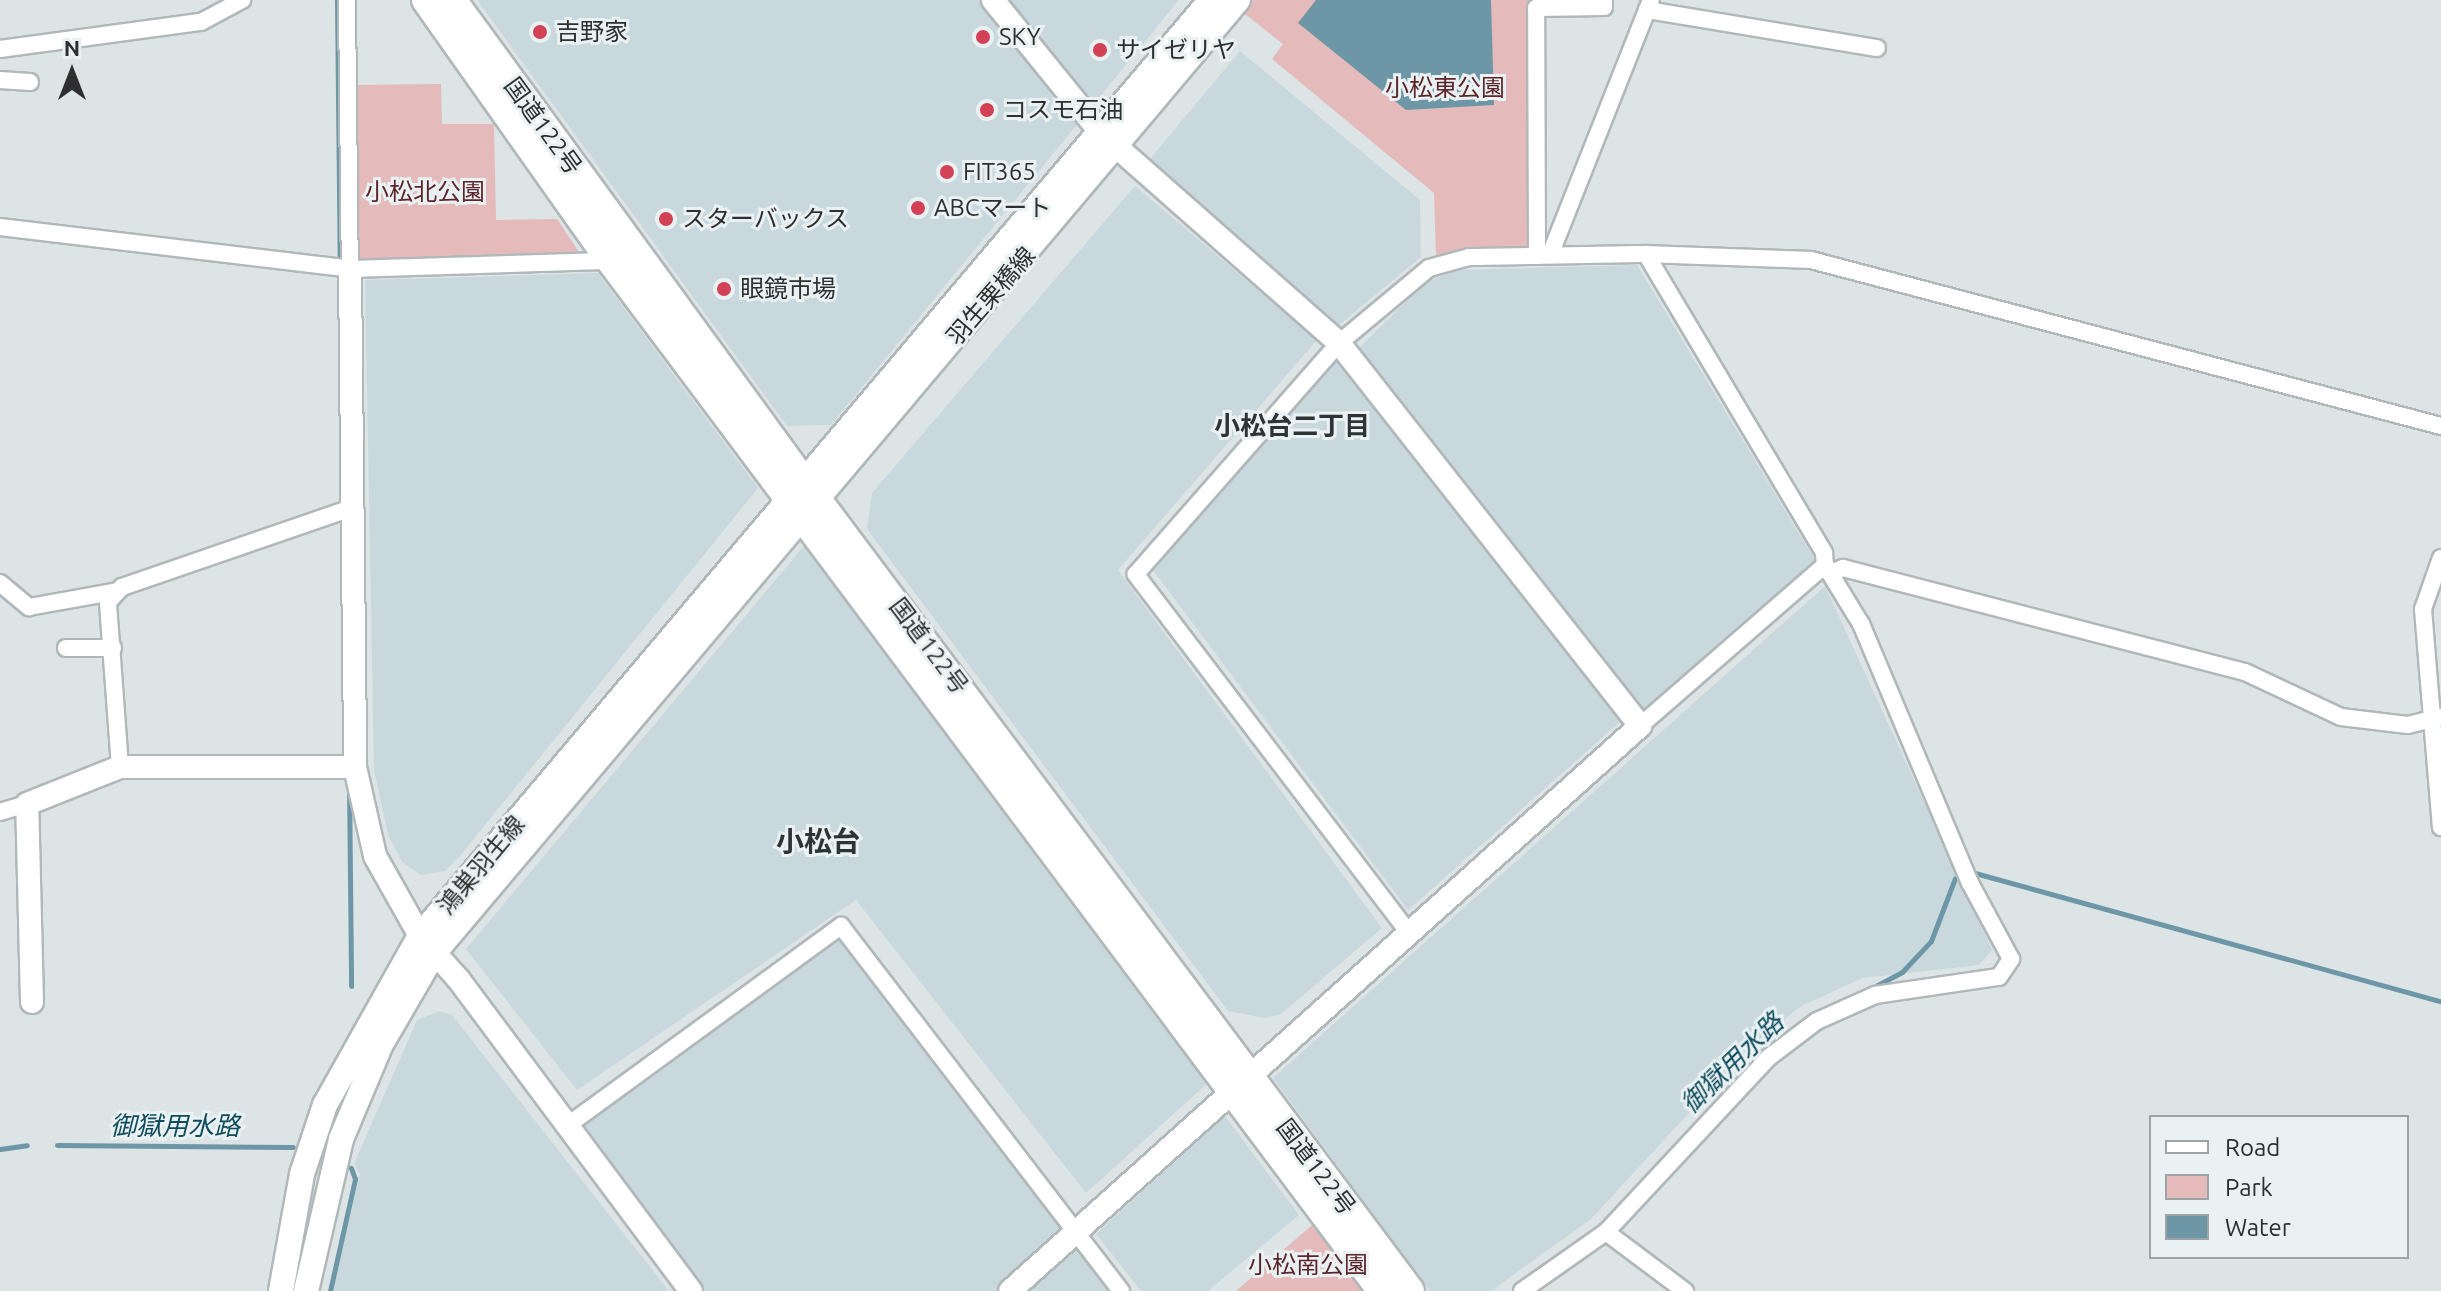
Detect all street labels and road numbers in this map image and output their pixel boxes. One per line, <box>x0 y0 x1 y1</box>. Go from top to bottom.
street label: 国道122号 <box>498 72 588 180</box>
street label: 羽生栗橋線 <box>941 241 1041 351</box>
street label: 国道122号 <box>884 592 974 700</box>
street label: 鴻巣羽生線 <box>431 810 531 920</box>
street label: 国道122号 <box>1271 1113 1361 1221</box>

